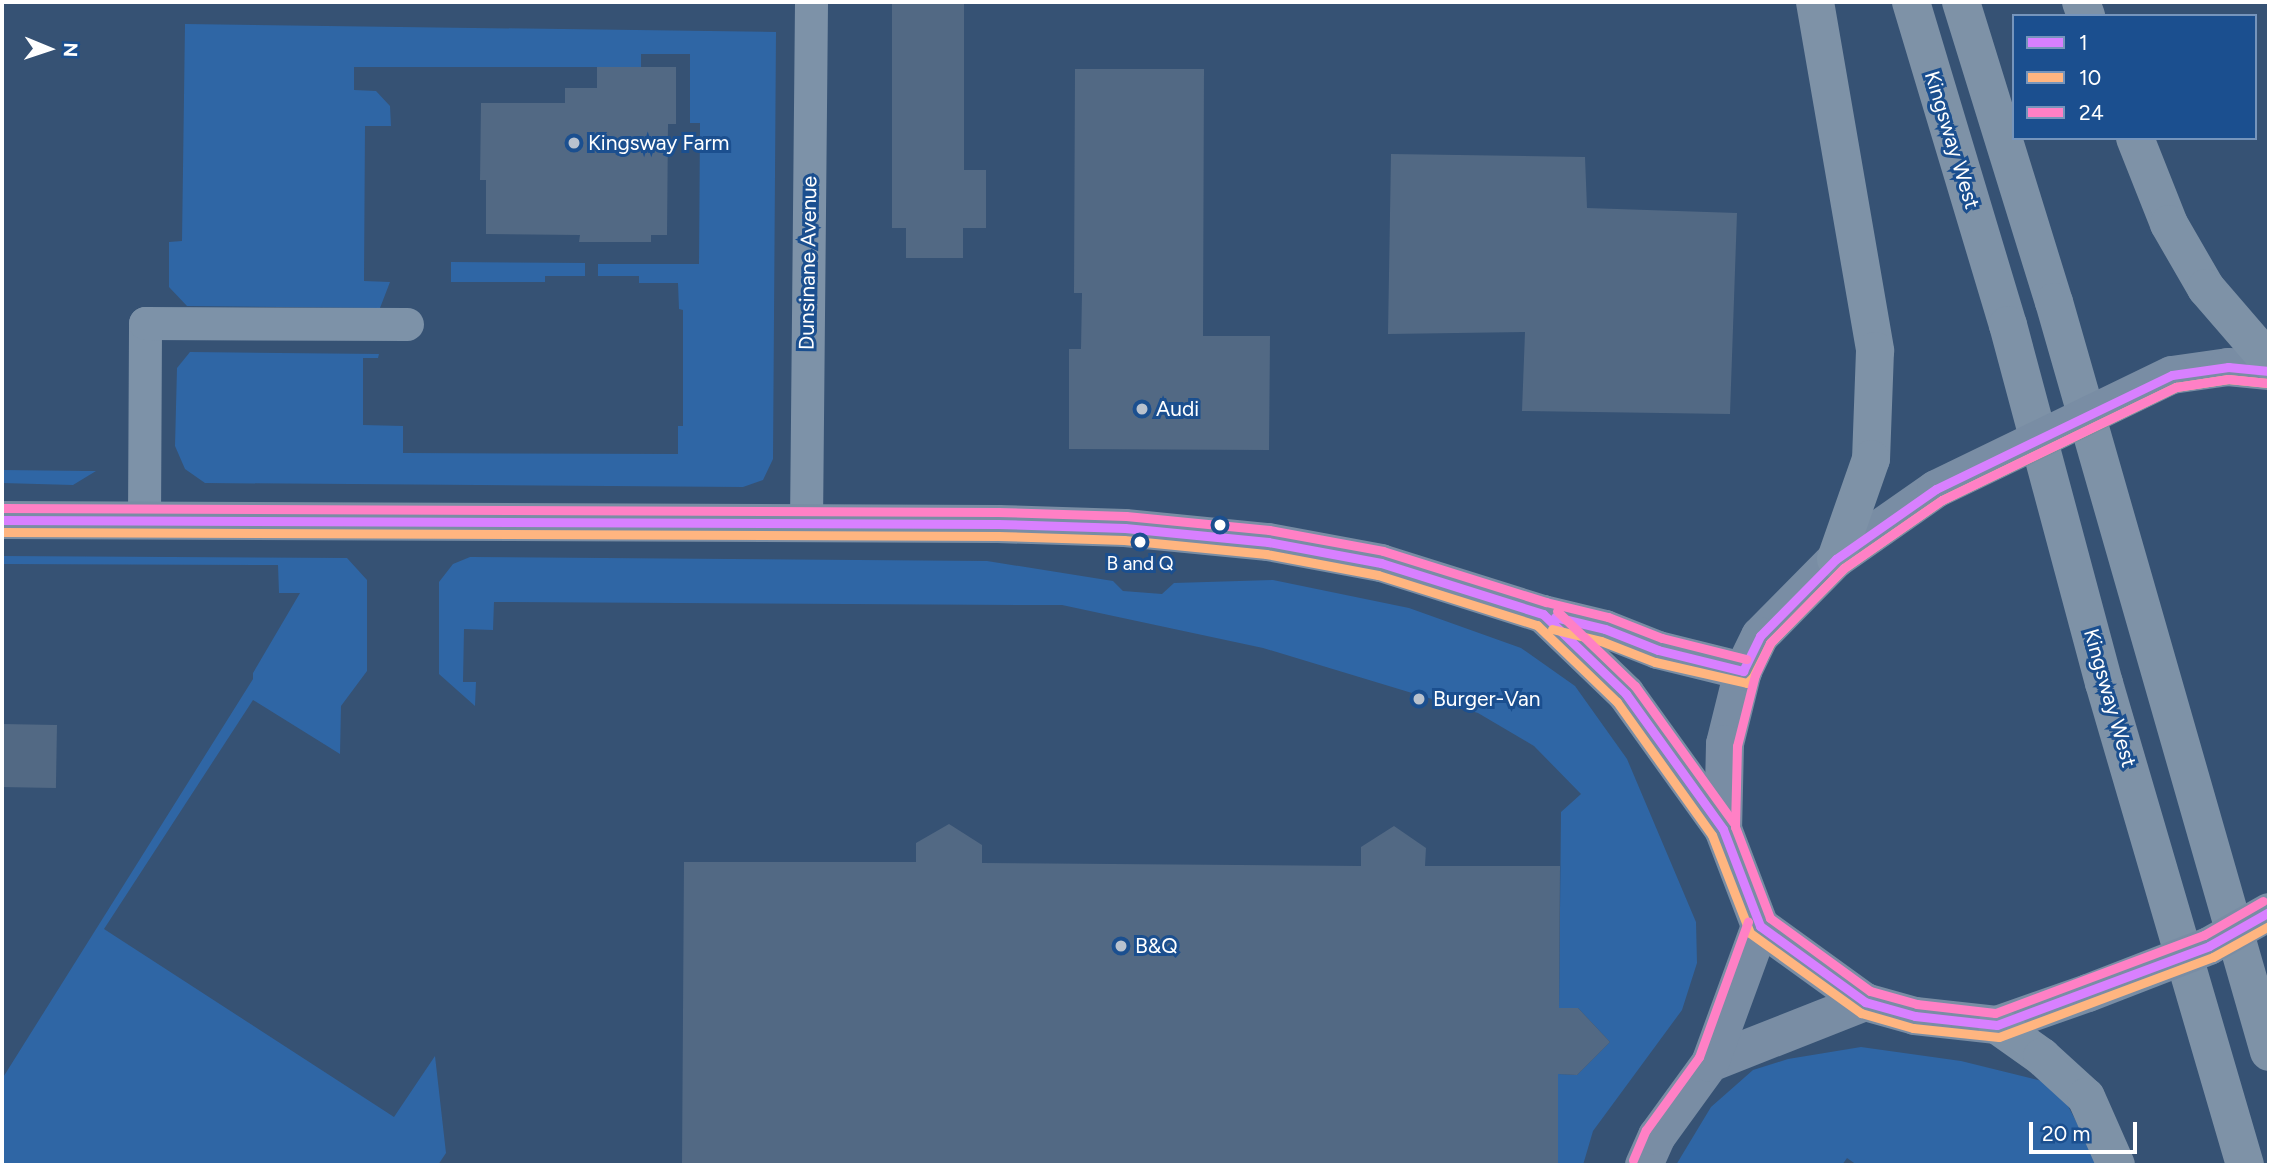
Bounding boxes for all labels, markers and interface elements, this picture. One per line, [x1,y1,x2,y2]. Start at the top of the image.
north arrow [14,14,84,84]
legend [2012,14,2257,140]
text: 1 [2079,30,2088,55]
text: N [59,42,82,57]
text: 10 [2079,65,2101,90]
street label: Kingsway West [1919,68,1985,212]
text: 24 [2079,100,2104,125]
place label: Kingsway Farm [588,130,729,156]
marker: Kingsway Farm [566,135,582,151]
street label: Dunsinane Avenue [794,176,822,350]
place label: Audi [1156,396,1199,422]
marker: Audi [1134,401,1150,417]
unlabelled marker [1213,518,1227,532]
marker: B and Q [1133,535,1147,549]
place label: B and Q [1106,553,1174,575]
street label: Kingsway West [2078,626,2142,770]
place label: Burger-Van [1433,686,1540,712]
marker: Burger-Van [1411,691,1427,707]
place label: B&Q [1135,933,1178,959]
marker: B&Q [1113,938,1129,954]
scale bar [2033,1108,2142,1152]
text: 20 m [2042,1121,2090,1146]

